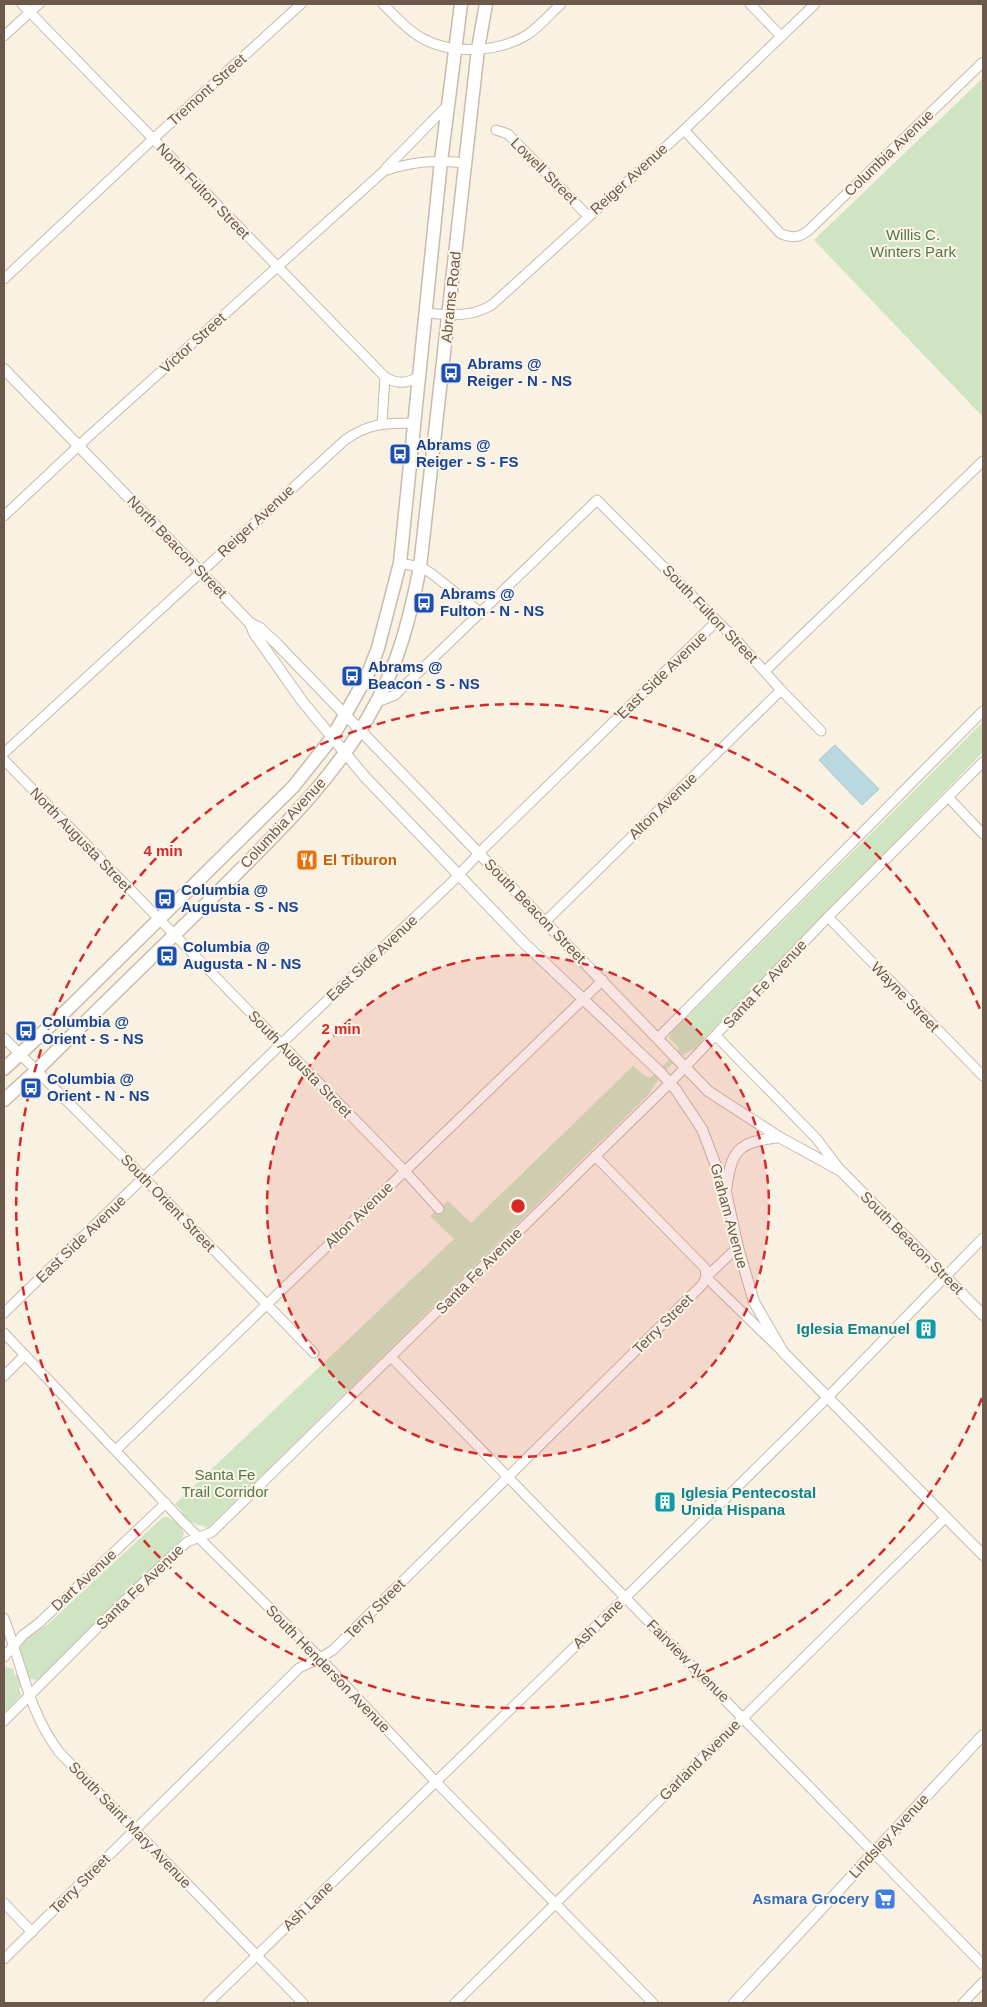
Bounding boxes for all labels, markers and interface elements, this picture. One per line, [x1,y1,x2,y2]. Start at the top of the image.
street label: Tremont Street [164,49,250,129]
street label: Columbia Avenue [841,106,937,200]
street label: Lowell Street [508,134,582,208]
street label: North Fulton Street [153,139,254,243]
street label: Reiger Avenue [587,139,671,218]
park label: Willis C. Winters Park [870,226,956,260]
street label: Abrams Road [437,250,464,343]
street label: Victor Street [156,308,230,376]
place label: Abrams @ Reiger - N - NS [467,355,572,389]
bus stop icon: Abrams @ Reiger - N - NS [439,361,463,385]
place label: Abrams @ Reiger - S - FS [416,436,519,470]
bus stop icon: Abrams @ Reiger - S - FS [388,442,412,466]
street label: Reiger Avenue [214,481,297,560]
street label: North Beacon Street [124,492,231,602]
street label: South Fulton Street [659,561,762,667]
place label: Abrams @ Fulton - N - NS [440,585,544,619]
bus stop icon: Abrams @ Fulton - N - NS [412,591,436,615]
street label: East Side Avenue [613,627,710,722]
place label: Abrams @ Beacon - S - NS [368,658,480,692]
bus stop icon: Abrams @ Beacon - S - NS [340,664,364,688]
street label: Alton Avenue [625,769,700,842]
street label: Columbia Avenue [236,774,329,871]
street label: North Augusta Street [27,784,136,896]
text: 4 min [143,842,183,859]
restaurant icon: El Tiburon [295,848,319,872]
place label: El Tiburon [323,851,397,868]
street label: South Beacon Street [481,855,590,967]
place label: Columbia @ Augusta - S - NS [181,881,299,915]
bus stop icon: Columbia @ Augusta - S - NS [153,887,177,911]
street label: East Side Avenue [323,911,421,1004]
street label: Santa Fe Avenue [719,936,810,1031]
place label: Columbia @ Augusta - N - NS [183,938,301,972]
bus stop icon: Columbia @ Augusta - N - NS [155,944,179,968]
street label: Wayne Street [868,958,943,1036]
street label: South Augusta Street [245,1007,356,1121]
place label: Columbia @ Orient - S - NS [42,1013,144,1047]
bus stop icon: Columbia @ Orient - S - NS [14,1019,38,1043]
text: 2 min [321,1020,361,1037]
place label: Columbia @ Orient - N - NS [47,1070,150,1104]
bus stop icon: Columbia @ Orient - N - NS [19,1076,43,1100]
street label: South Orient Street [118,1151,220,1255]
street label: Graham Avenue [707,1161,752,1270]
street label: Alton Avenue [321,1178,396,1251]
street label: South Beacon Street [857,1188,968,1298]
street label: East Side Avenue [32,1191,129,1286]
centre of rings [509,1197,527,1215]
street label: Santa Fe Avenue [432,1224,525,1317]
street label: Terry Street [629,1290,697,1357]
building icon: Iglesia Emanuel [914,1317,938,1341]
place label: Iglesia Emanuel [797,1320,910,1337]
park label: Santa Fe Trail Corridor [182,1466,268,1500]
place label: Iglesia Pentecostal Unida Hispana [681,1484,816,1518]
building icon: Iglesia Pentecostal Unida Hispana [653,1490,677,1514]
street label: Santa Fe Avenue [92,1541,187,1633]
street label: Dart Avenue [48,1545,120,1614]
street label: Terry Street [341,1575,409,1642]
street label: Ash Lane [569,1596,626,1652]
street label: South Henderson Avenue [263,1601,394,1736]
street label: Fairview Avenue [644,1616,733,1705]
street label: Garland Avenue [656,1716,744,1804]
street label: South Saint Mary Avenue [66,1758,195,1891]
street label: Lindsley Avenue [845,1790,932,1881]
street label: Terry Street [46,1850,114,1917]
street label: Ash Lane [279,1878,336,1934]
supermarket icon: Asmara Grocery [873,1887,897,1911]
place label: Asmara Grocery [752,1890,870,1907]

